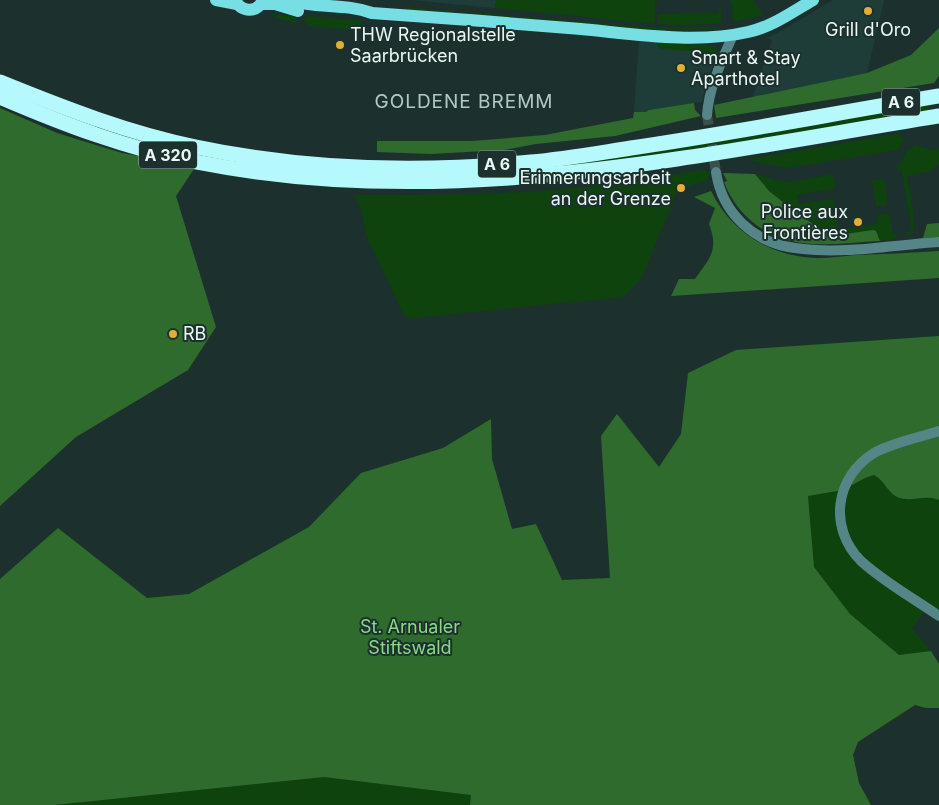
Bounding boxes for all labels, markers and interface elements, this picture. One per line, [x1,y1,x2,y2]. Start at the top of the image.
marker: Grill d'Oro [862,5,874,17]
place label: Grill d'Oro [825,19,911,40]
place label: THW Regionalstelle Saarbrücken [350,24,516,66]
marker: THW Regionalstelle Saarbrücken [334,39,346,51]
place label: Smart & Stay Aparthotel [691,47,801,89]
marker: Smart & Stay Aparthotel [675,62,687,74]
road number: A 6 [882,88,920,115]
district label: GOLDENE BREMM [374,90,554,113]
road number: A 320 [139,142,197,168]
road number: A 6 [478,150,516,178]
place label: Erinnerungsarbeit an der Grenze [519,167,671,209]
marker: Erinnerungsarbeit an der Grenze [675,182,687,194]
place label: Police aux Frontières [761,201,848,243]
marker: Police aux Frontières [852,216,864,228]
place label: RB [183,323,206,344]
marker: RB [167,328,179,340]
park label: St. Arnualer Stiftswald [360,616,460,658]

